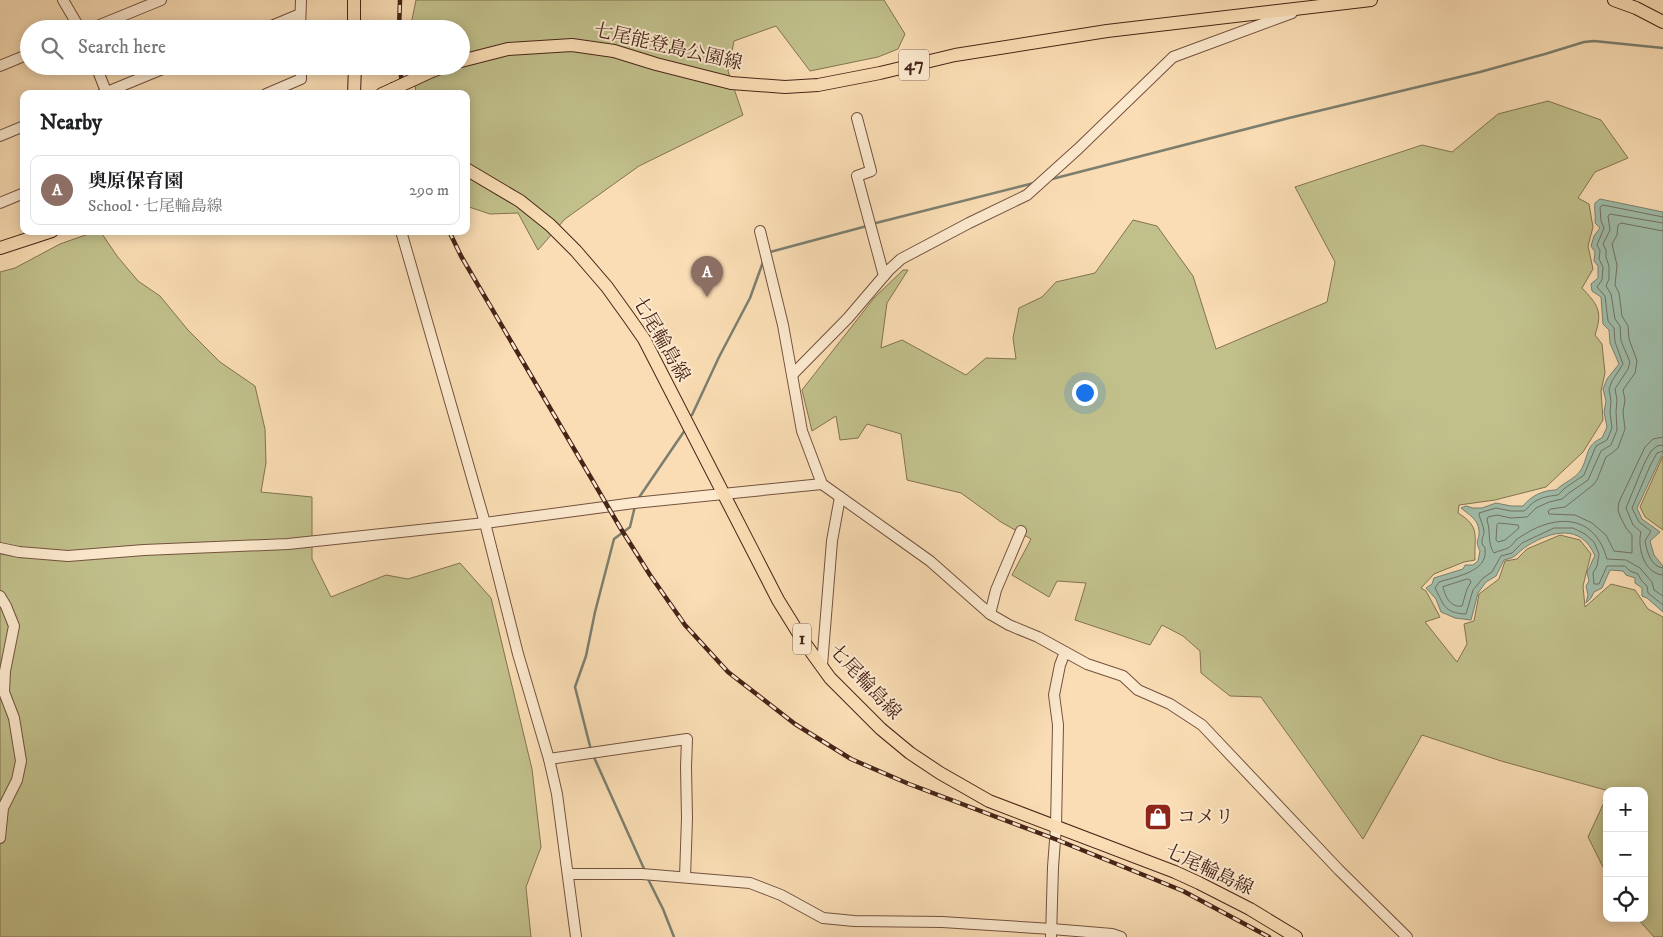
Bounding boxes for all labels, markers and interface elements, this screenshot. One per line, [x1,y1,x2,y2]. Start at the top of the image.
street label: 七尾能登島公園線 [591,19,745,75]
search box [20,20,470,75]
icon: search [38,34,66,62]
text: Search here [78,36,166,59]
road number: 47 [899,50,929,80]
text: Nearby [40,110,102,136]
text: 奥原保育園 [88,170,183,193]
text: A [52,180,62,200]
text: 290 m [409,180,449,200]
text: School · 七尾輪島線 [88,196,223,216]
pin: A [691,256,723,297]
street label: 七尾輪島線 [627,292,695,386]
your location [1072,380,1098,406]
road number: 1 [793,624,811,654]
street label: 七尾輪島線 [824,639,906,725]
map controls [1603,787,1648,922]
button: + [1603,787,1648,832]
shop icon: コメリ [1143,802,1173,832]
place label: コメリ [1177,806,1234,829]
button: − [1603,832,1648,877]
street label: 七尾輪島線 [1161,839,1257,901]
button: locate [1603,877,1648,922]

